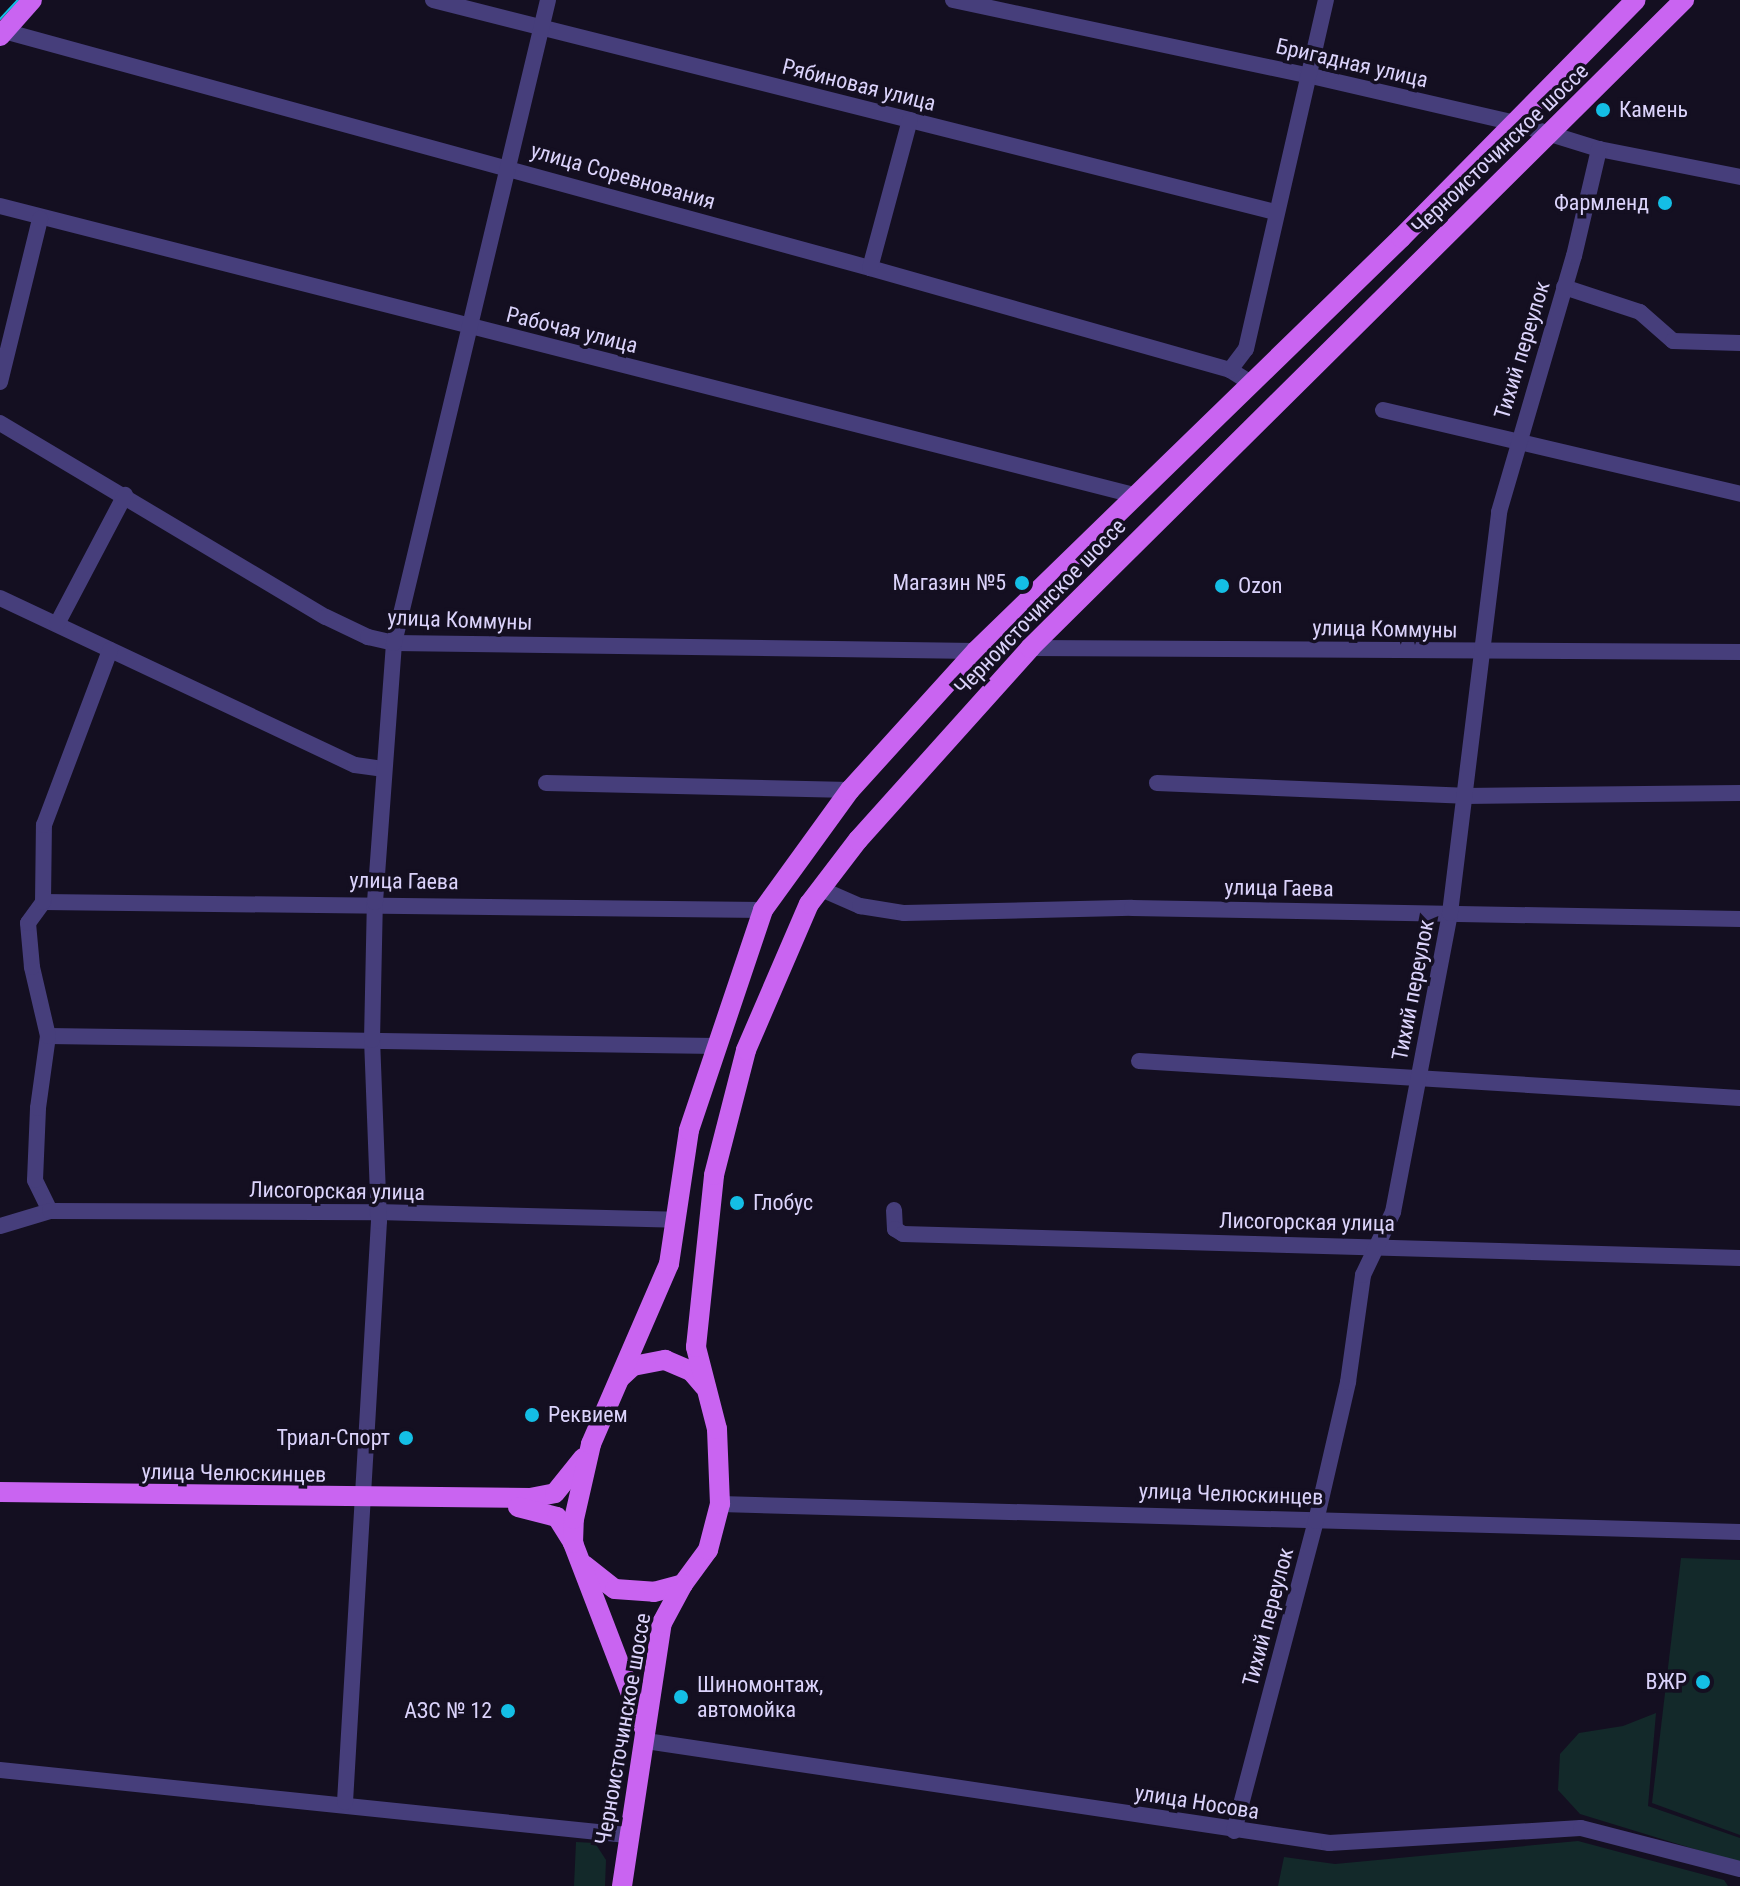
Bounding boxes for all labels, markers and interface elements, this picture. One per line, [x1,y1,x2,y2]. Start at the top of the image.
street label: Бригадная улица [1273,33,1431,93]
street label: Рябиновая улица [780,53,938,117]
street label: Черноисточинское шоссе [1406,58,1594,240]
place label: Камень [1619,97,1688,123]
marker: Камень [1594,101,1612,119]
street label: улица Соревнования [528,137,718,215]
place label: Фармленд [1554,190,1649,216]
marker: Фармленд [1656,194,1674,212]
street label: Тихий переулок [1489,278,1555,422]
street label: Рабочая улица [504,301,640,359]
street label: Черноисточинское шоссе [949,513,1131,701]
place label: Магазин №5 [892,570,1006,596]
place label: Ozon [1238,573,1282,599]
marker: Магазин №5 [1013,574,1031,592]
marker: Ozon [1213,577,1231,595]
street label: улица Коммуны [387,604,533,636]
street label: улица Коммуны [1312,615,1458,643]
street label: улица Гаева [349,867,459,895]
street label: улица Гаева [1224,874,1334,902]
street label: Тихий переулок [1386,917,1440,1063]
street label: Лисогорская улица [249,1176,425,1206]
place label: Глобус [753,1190,813,1216]
marker: Глобус [728,1194,746,1212]
street label: Лисогорская улица [1219,1207,1395,1237]
place label: Реквием [548,1402,628,1428]
marker: Реквием [523,1406,541,1424]
place label: Триал-Спорт [276,1425,390,1451]
marker: Триал-Спорт [397,1429,415,1447]
street label: улица Челюскинцев [141,1458,327,1488]
street label: улица Челюскинцев [1138,1478,1324,1510]
street label: Тихий переулок [1237,1545,1299,1689]
street label: Черноисточинское шоссе [590,1611,656,1847]
place label: ВЖР [1645,1669,1687,1695]
place label: Шиномонтаж, автомойка [697,1671,823,1722]
marker: ВЖР [1694,1673,1712,1691]
marker: Шиномонтаж, автомойка [672,1688,690,1706]
place label: АЗС № 12 [404,1698,492,1724]
marker: АЗС № 12 [499,1702,517,1720]
street label: улица Носова [1133,1779,1261,1825]

